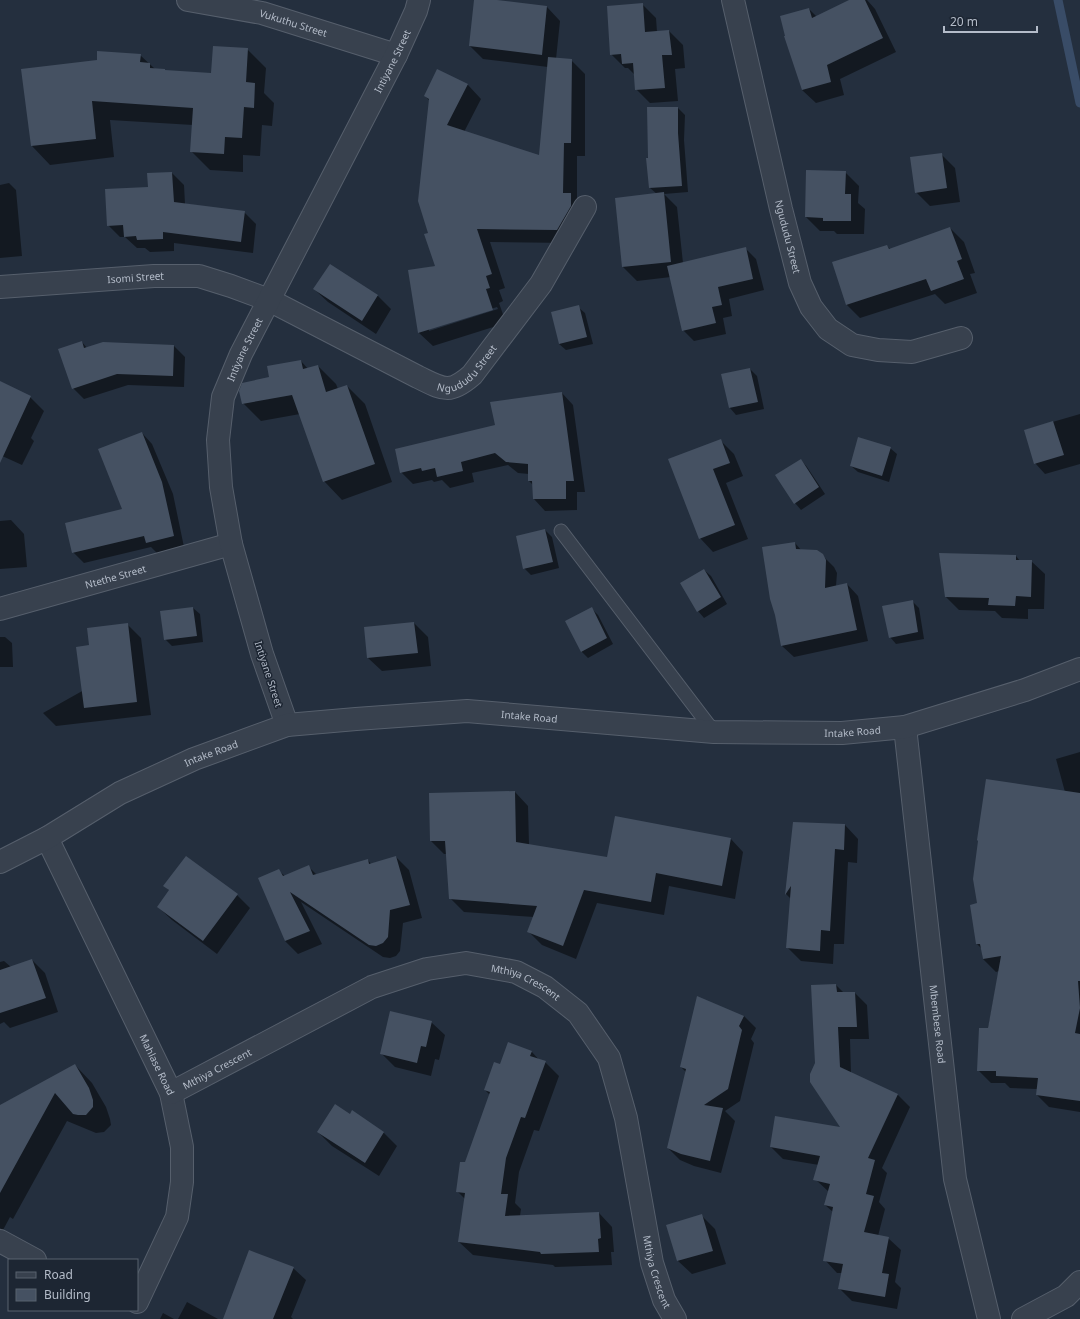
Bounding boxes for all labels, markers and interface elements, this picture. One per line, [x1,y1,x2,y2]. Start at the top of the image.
street label: Vukuthu Street [258,6,329,40]
scale bar [944,8,1037,34]
text: 20 m [950,13,978,30]
street label: Intiyane Street [371,27,414,95]
street label: Ngududu Street [772,199,804,275]
street label: Isomi Street [107,269,164,286]
street label: Intiyane Street [223,315,266,383]
street label: Ngududu Street [435,341,500,395]
street label: Ntethe Street [83,561,148,592]
street label: Intiyane Street [252,639,286,709]
street label: Intake Road [500,707,558,726]
street label: Intake Road [824,722,881,740]
street label: Intake Road [182,737,240,770]
street label: Mthiya Crescent [490,961,564,1004]
street label: Mbembese Road [927,984,949,1064]
street label: Mahlase Road [136,1032,178,1097]
street label: Mthiya Crescent [180,1045,254,1093]
street label: Mthiya Crescent [640,1234,675,1311]
legend [8,1259,138,1311]
text: Road [44,1266,73,1283]
text: Building [44,1286,91,1303]

